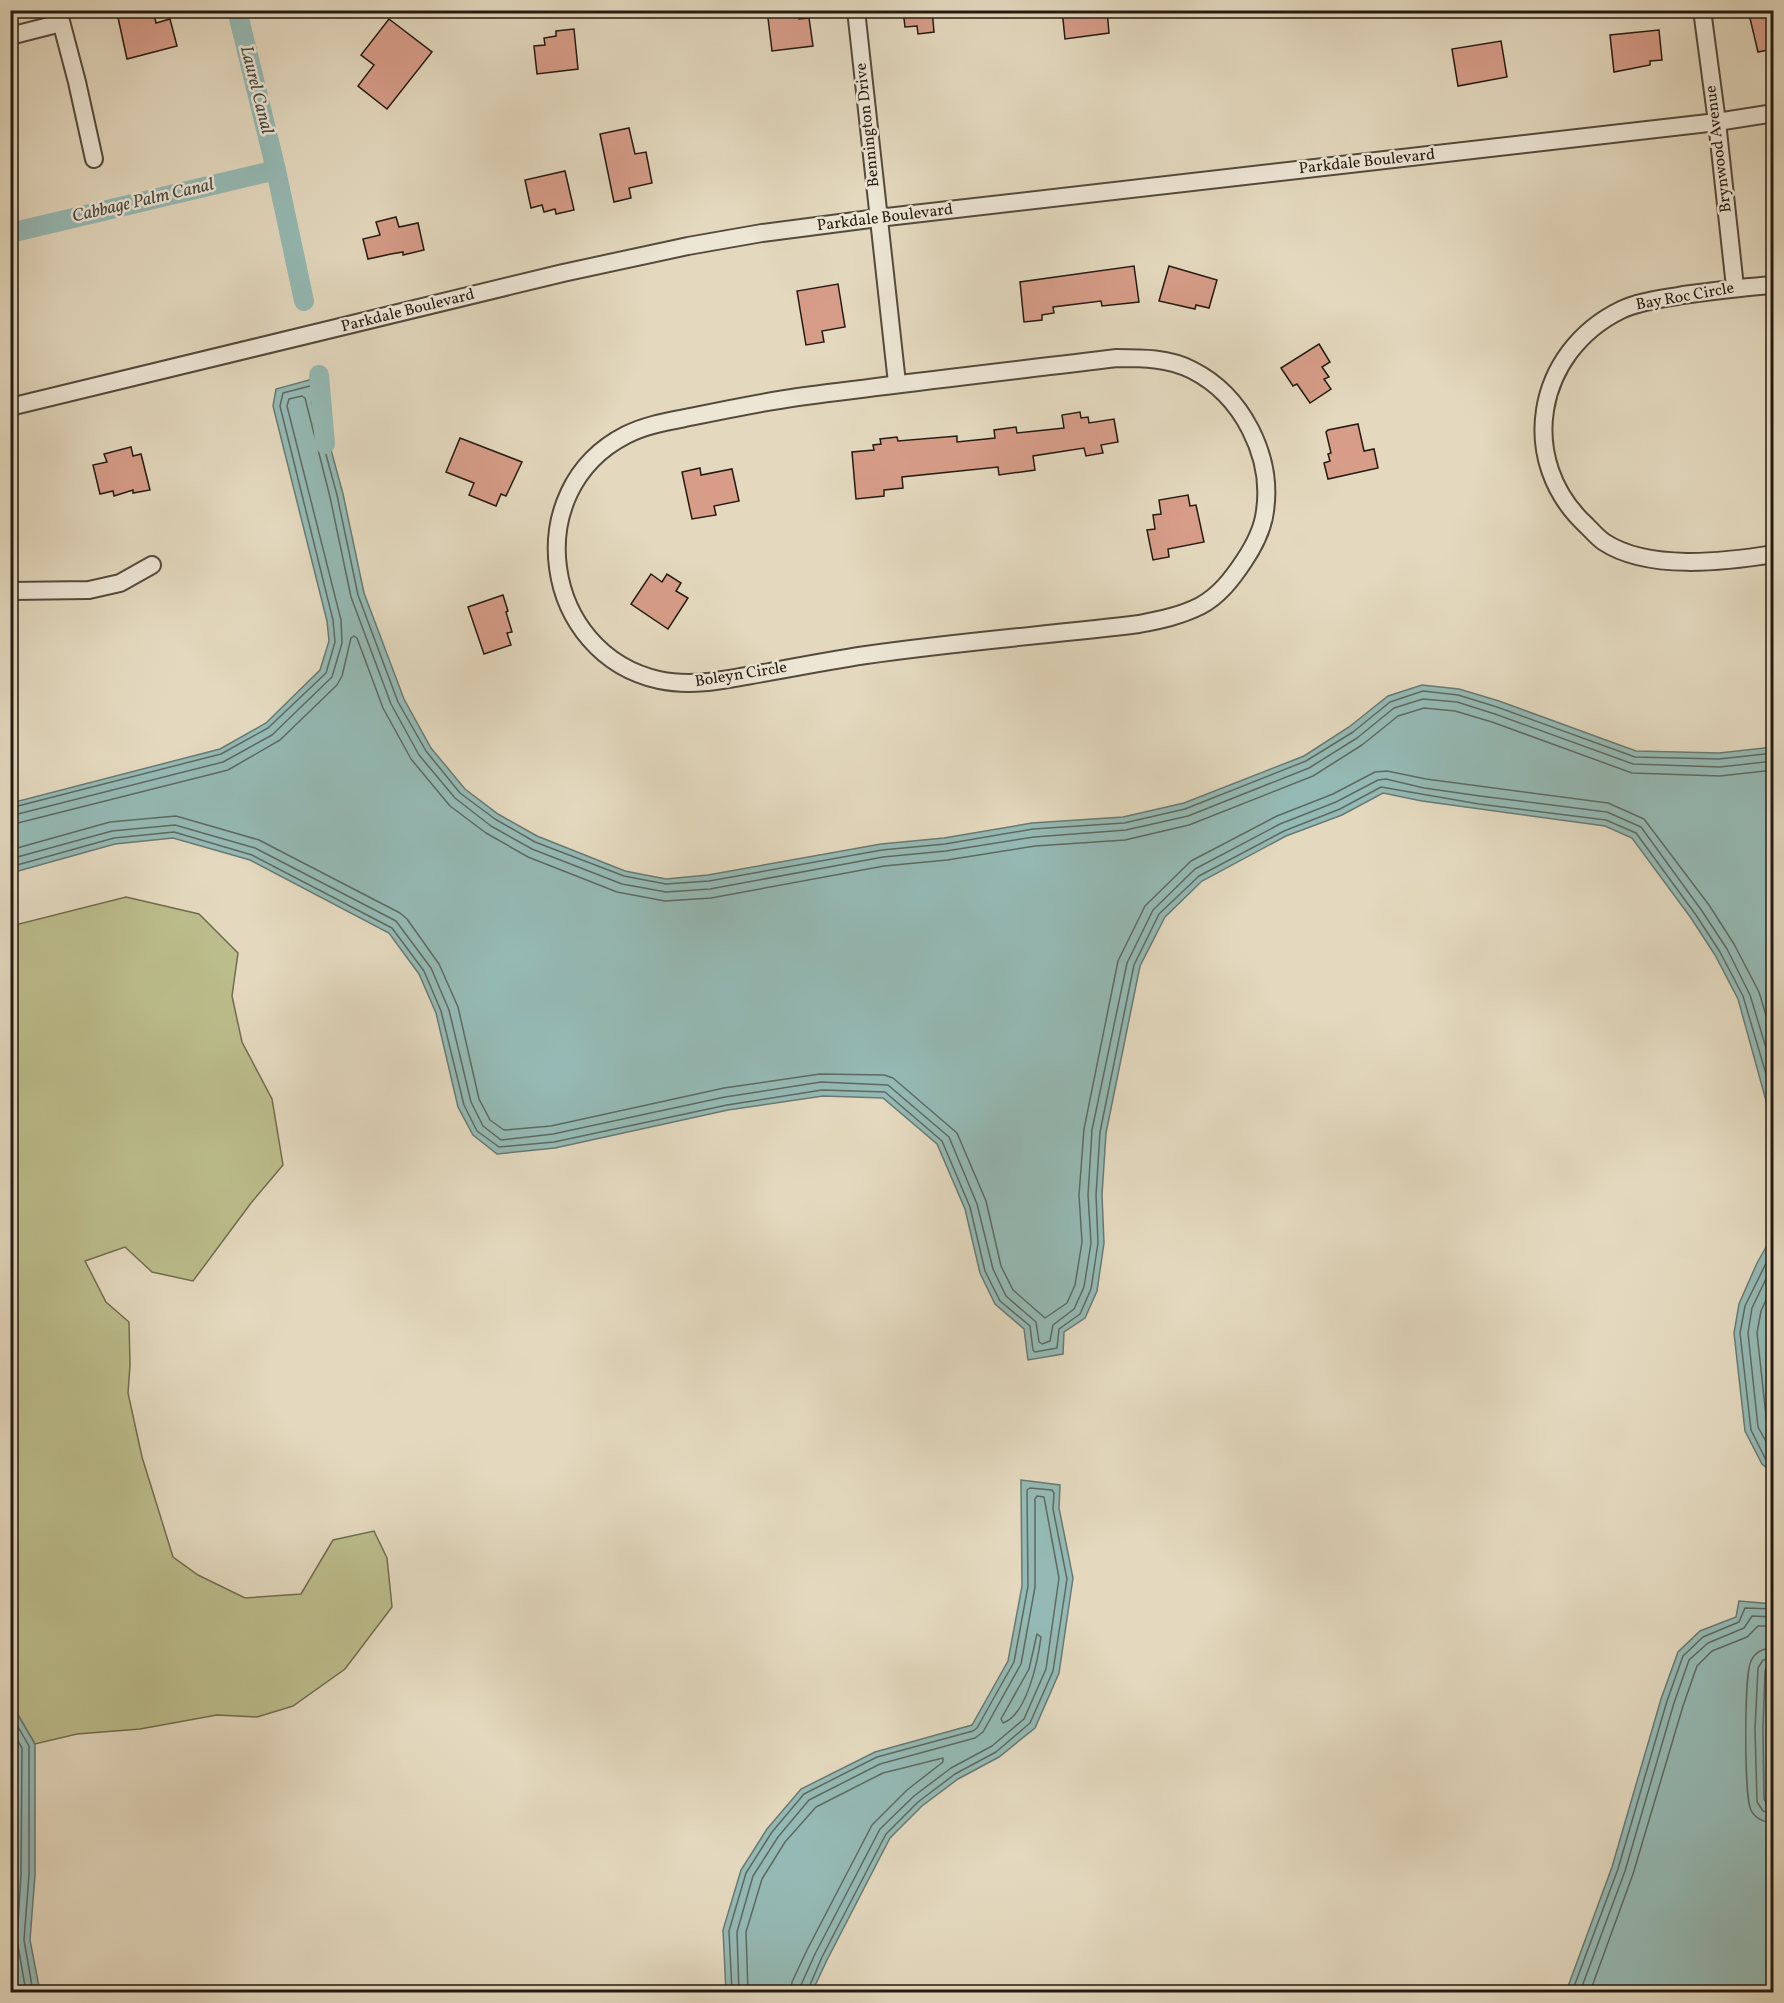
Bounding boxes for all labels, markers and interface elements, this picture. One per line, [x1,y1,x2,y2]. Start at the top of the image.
water label: Laurel Canal [233,43,279,137]
street label: Bennington Drive [851,62,885,188]
street label: Brynwood Avenue [1700,84,1738,214]
street label: Parkdale Boulevard [1298,144,1436,180]
water label: Cabbage Palm Canal [70,172,217,229]
street label: Parkdale Boulevard [816,199,954,237]
street label: Bay Roc Circle [1634,278,1736,316]
street label: Parkdale Boulevard [339,284,477,338]
street label: Boleyn Circle [693,657,789,693]

